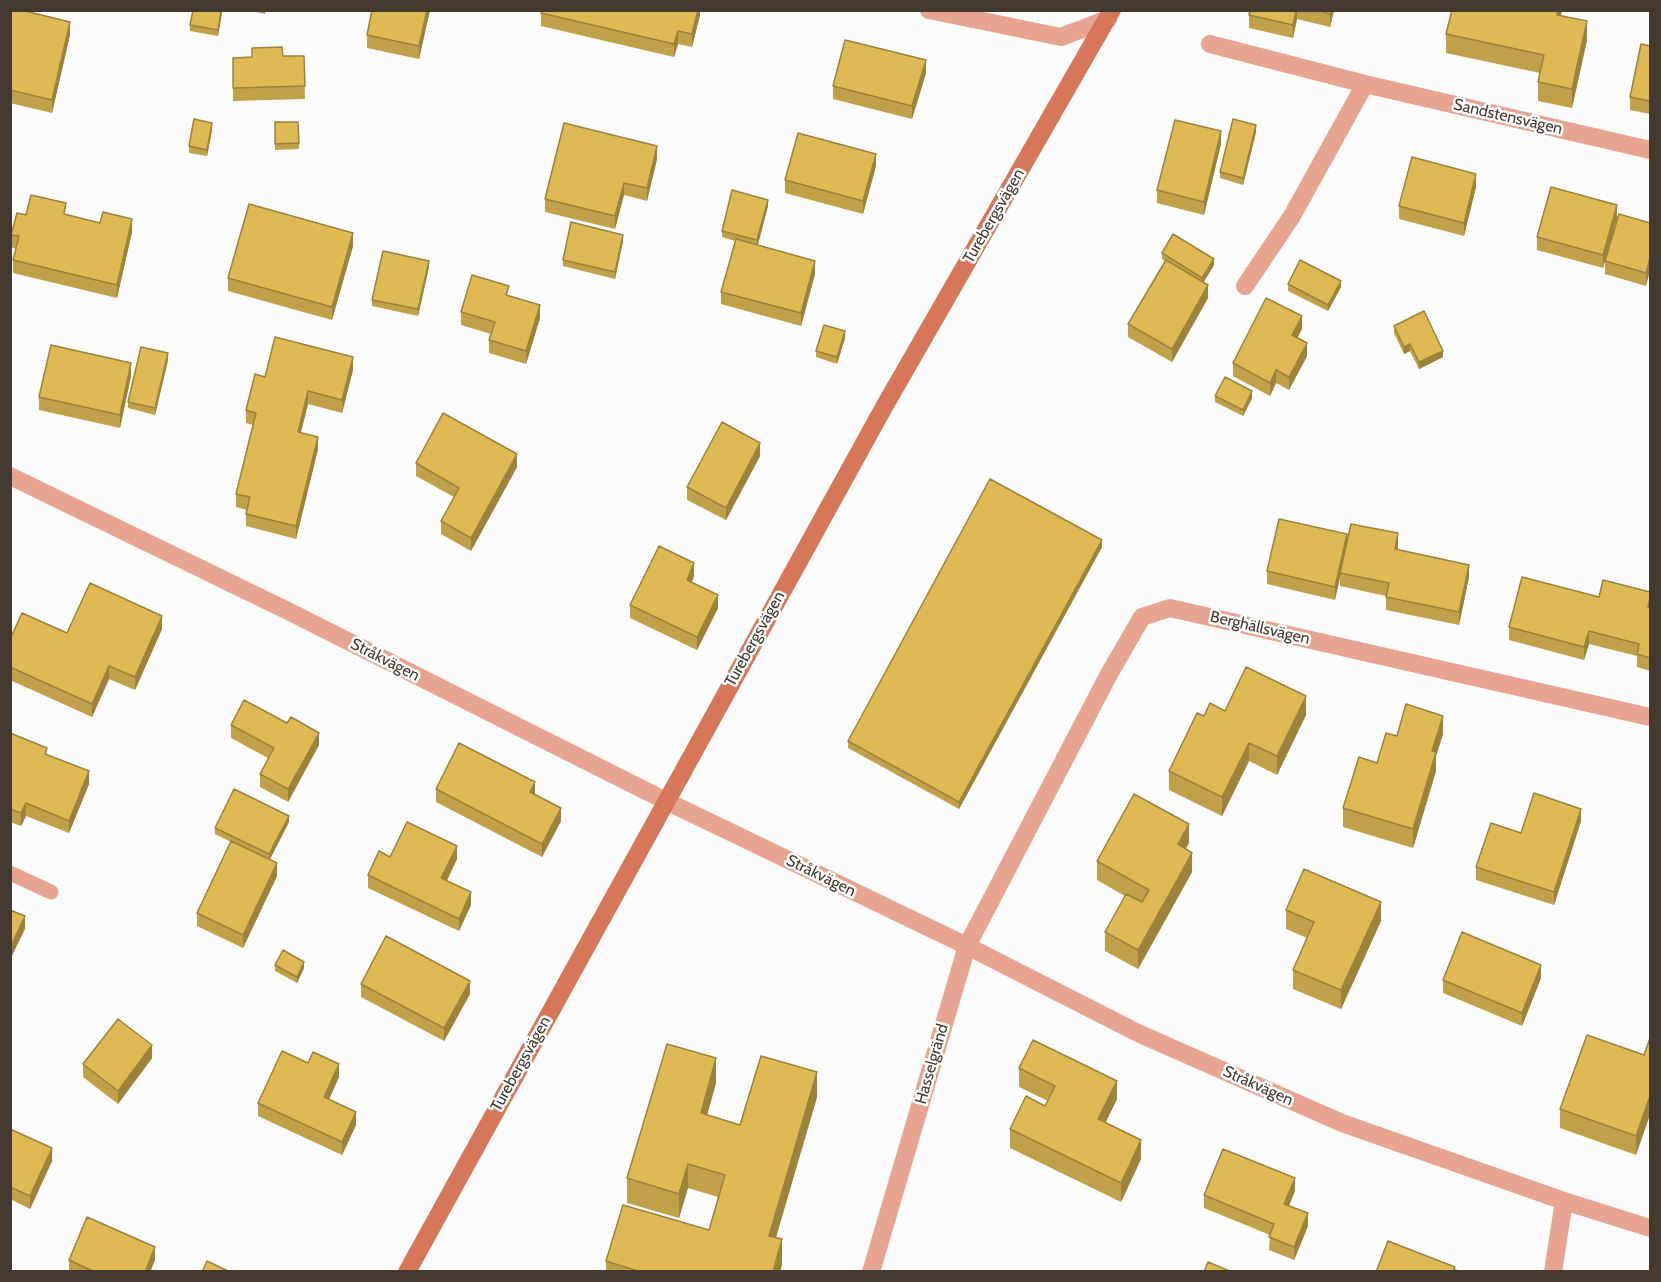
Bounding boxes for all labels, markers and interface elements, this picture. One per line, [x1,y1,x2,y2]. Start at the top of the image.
street label: Sandstensvägen [1452,95,1564,139]
street label: Turebergsvägen [959,165,1029,267]
street label: Turebergsvägen [721,588,789,690]
street label: Berghällsvägen [1208,607,1312,649]
street label: Stråkvägen [347,634,423,686]
street label: Stråkvägen [783,851,859,901]
street label: Turebergsvägen [487,1013,555,1115]
street label: Hasselgränd [911,1022,953,1106]
street label: Stråkvägen [1220,1062,1296,1110]

